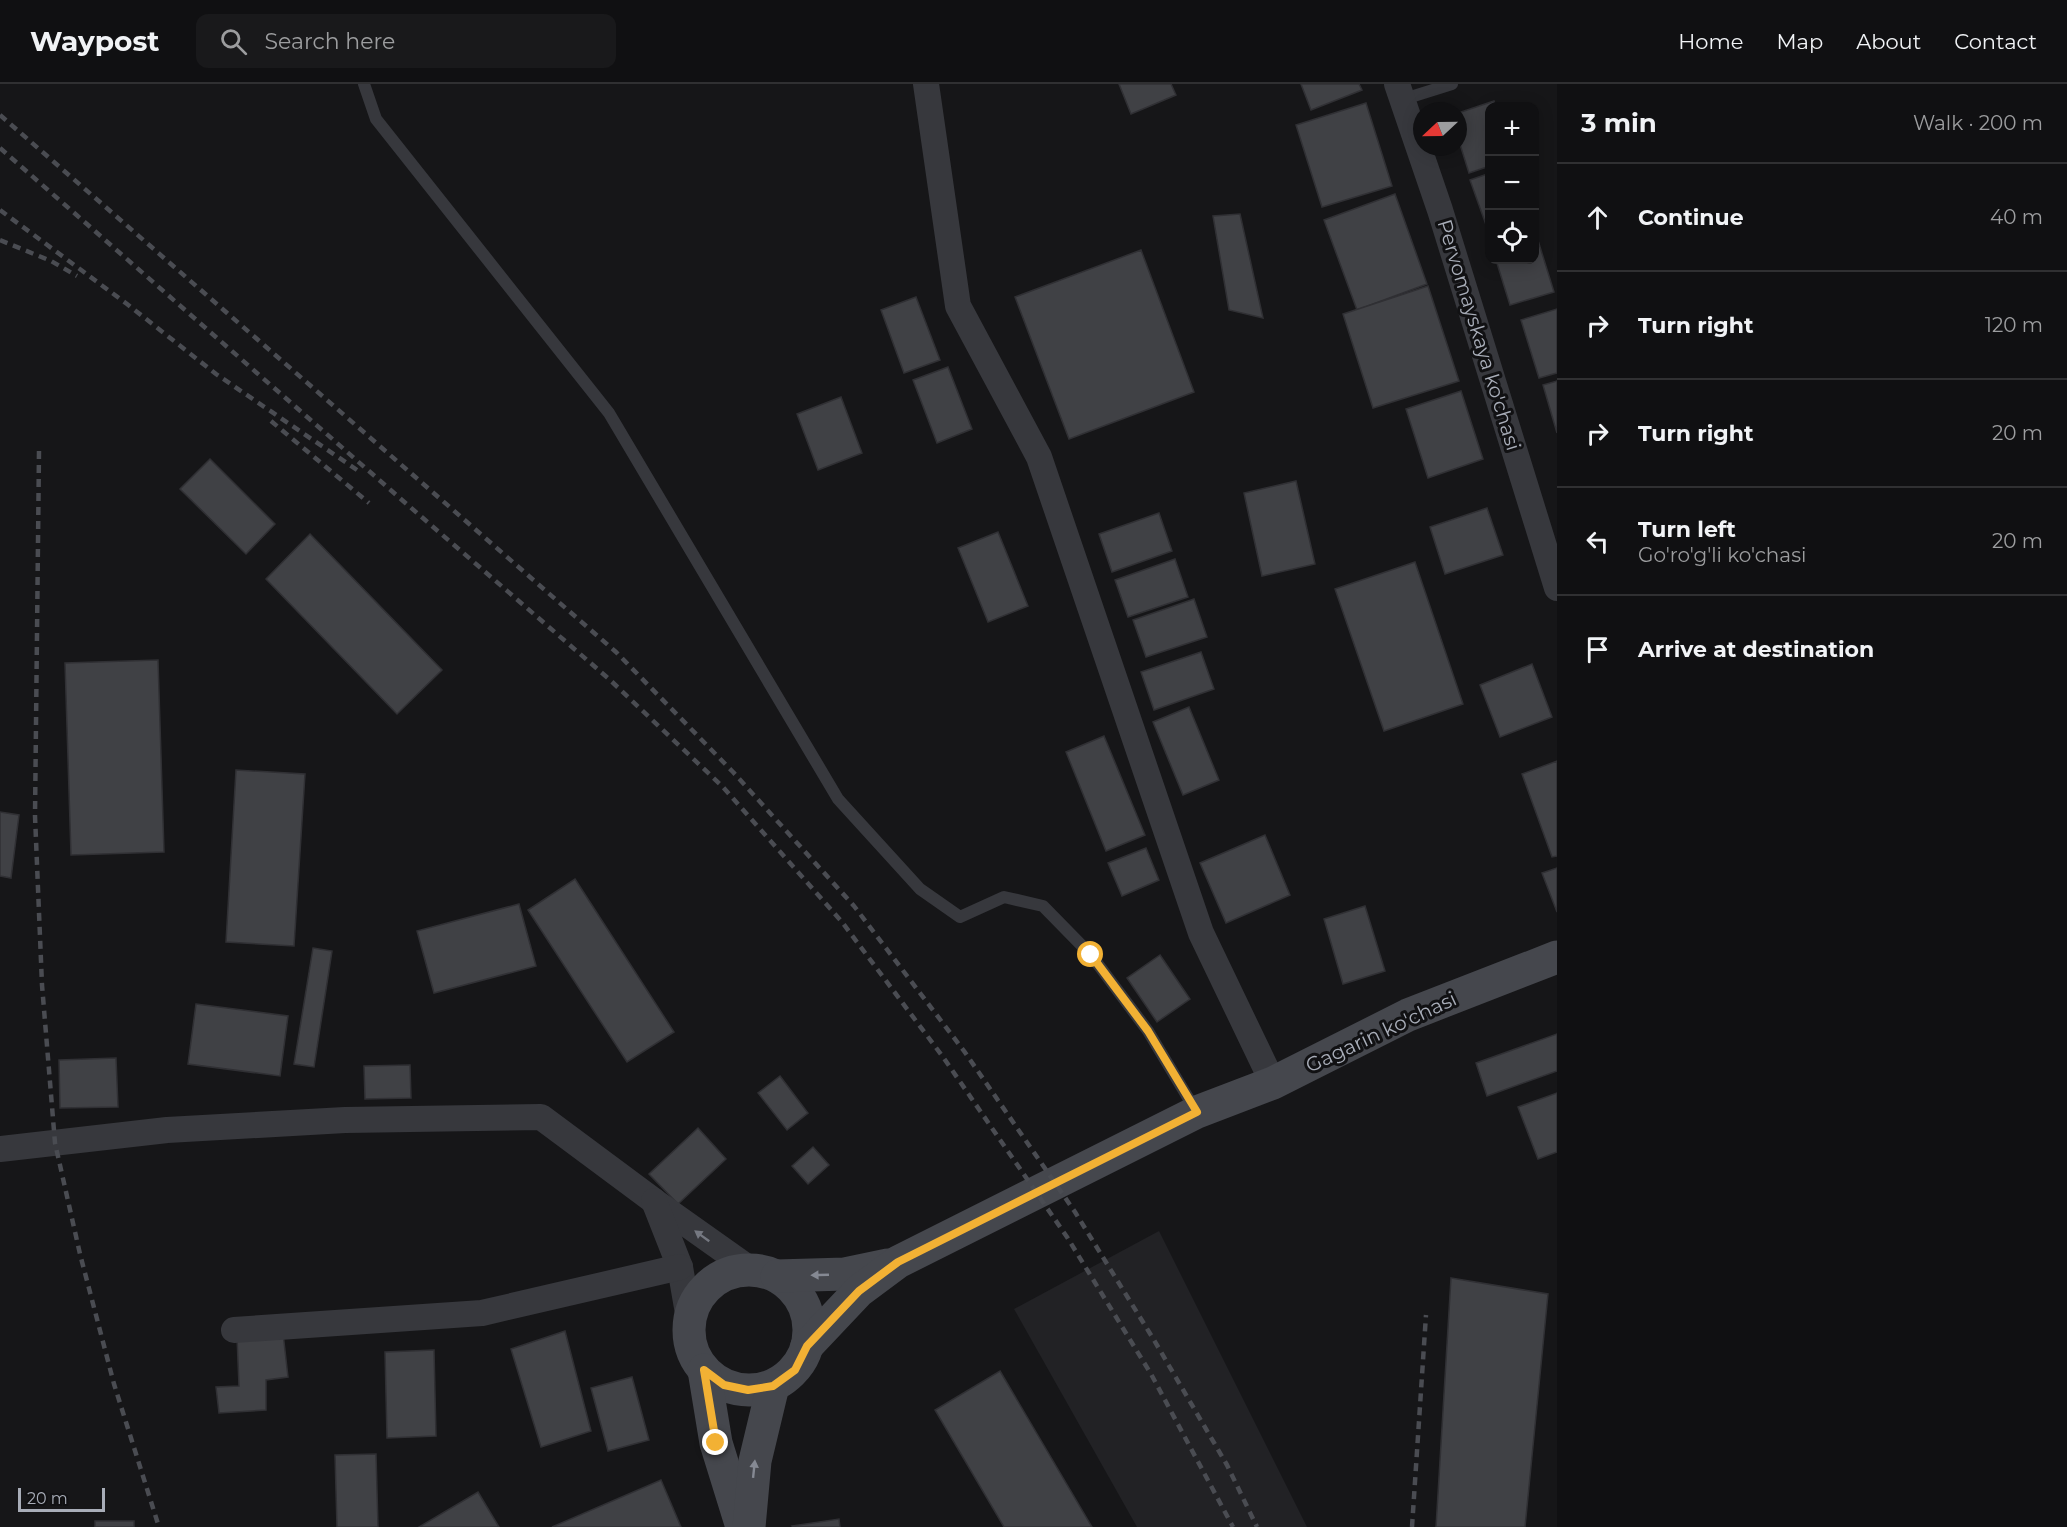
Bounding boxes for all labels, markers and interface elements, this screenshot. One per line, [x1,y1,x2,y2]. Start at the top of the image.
search box [196,14,616,68]
text: Waypost [30,24,160,58]
icon: search [217,25,250,58]
text: Search here [265,28,395,55]
text: Home [1678,29,1743,54]
text: Map [1776,29,1823,54]
text: About [1856,29,1921,54]
text: Contact [1954,29,2037,54]
north arrow [1413,102,1467,156]
map controls [1485,102,1539,264]
button: + [1485,102,1539,156]
text: 3 min [1581,107,1657,139]
text: Walk · 200 m [1913,111,2043,135]
button: − [1485,156,1539,210]
icon: ahead [1581,201,1614,234]
text: Continue [1638,204,1744,231]
text: 40 m [1990,205,2043,229]
button: locate [1485,210,1539,264]
street label: Pervomayskaya ko'chasi [1432,217,1526,453]
icon: right [1581,309,1614,342]
text: Turn right [1638,312,1753,339]
text: 120 m [1985,313,2043,337]
icon: right [1581,417,1614,450]
text: Turn right [1638,420,1753,447]
text: 20 m [1992,421,2043,445]
text: Turn left [1638,516,1736,543]
icon: left [1581,525,1614,558]
text: 20 m [1992,529,2043,553]
text: Go'ro'g'li ko'chasi [1638,543,1806,567]
icon: arrive [1581,633,1614,666]
text: Arrive at destination [1638,636,1874,663]
route start [1077,941,1103,967]
street label: Gagarin ko'chasi [1302,986,1460,1078]
one-way arrow [694,1230,710,1242]
one-way arrow [810,1270,829,1279]
route end [702,1429,728,1455]
one-way arrow [749,1459,759,1478]
scale bar [18,1485,105,1512]
text: 20 m [27,1489,68,1508]

